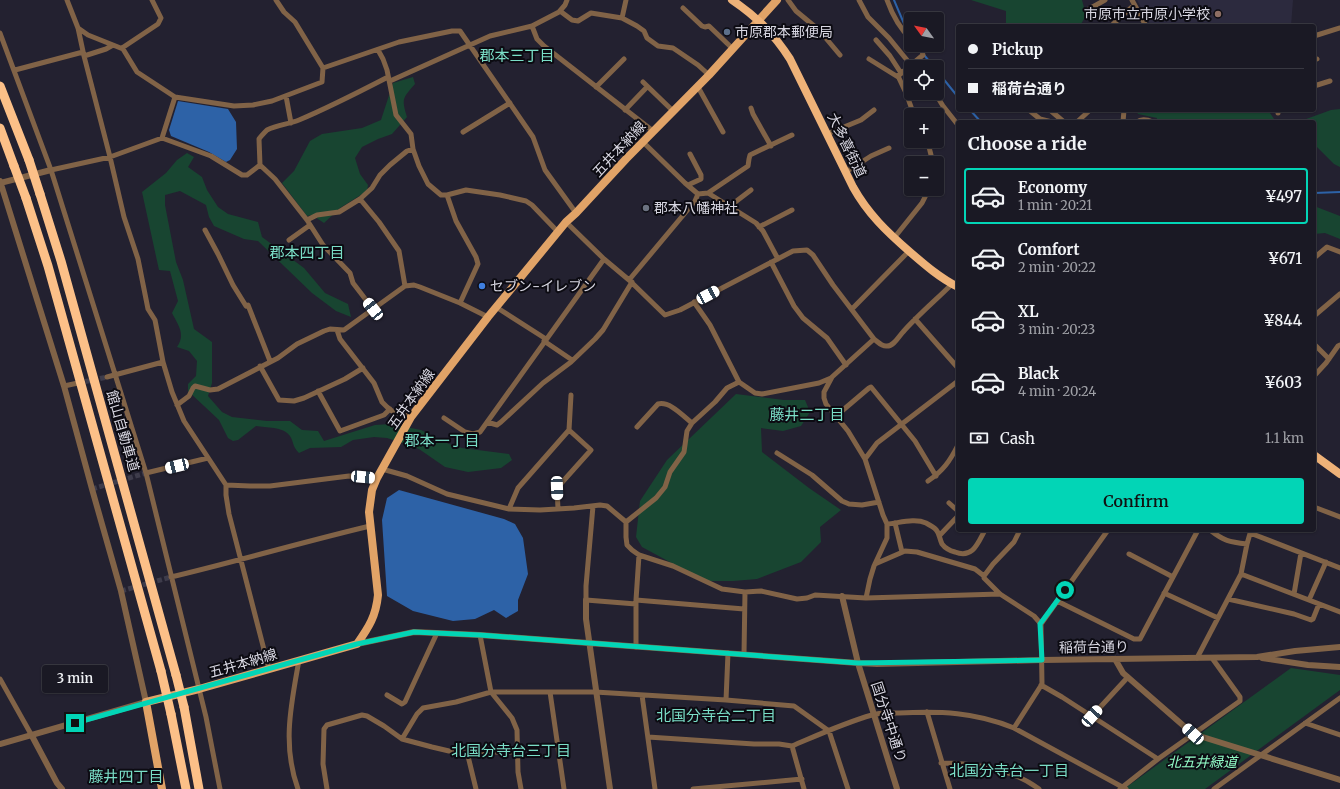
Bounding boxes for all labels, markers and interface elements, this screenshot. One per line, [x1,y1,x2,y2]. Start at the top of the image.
place label: 市原市立市原小学校 [1084,5,1210,23]
marker: 市原市立市原小学校 [1213,9,1223,19]
north arrow [904,12,944,52]
map controls [904,12,944,196]
place label: 市原郡本郵便局 [735,23,833,41]
marker: 市原郡本郵便局 [722,27,732,37]
text: Pickup [992,40,1043,59]
district label: 郡本三丁目 [479,46,555,65]
button: locate [904,60,944,100]
text: 稲荷台通り [992,79,1067,98]
button: + [904,108,944,148]
street label: 大多喜街道 [824,110,870,180]
street label: 五井本納線 [589,117,649,181]
text: Choose a ride [968,132,1087,155]
button: − [904,156,944,196]
icon: car [970,178,1006,214]
text: Economy [1018,178,1087,197]
text: ¥497 [1265,187,1302,206]
text: 1 min · 20:21 [1018,197,1092,214]
place label: 郡本八幡神社 [654,199,738,217]
marker: 郡本八幡神社 [641,203,651,213]
icon: car [970,240,1006,276]
text: Comfort [1018,240,1079,259]
district label: 郡本四丁目 [269,243,345,262]
text: ¥671 [1268,249,1302,268]
text: 2 min · 20:22 [1018,259,1096,276]
place label: セブン-イレブン [490,277,596,295]
marker: セブン-イレブン [477,281,487,291]
car [695,284,721,306]
car [361,296,385,322]
icon: car [970,302,1006,338]
text: XL [1018,302,1039,321]
text: ¥844 [1263,311,1302,330]
text: 3 min · 20:23 [1018,321,1095,338]
icon: car [970,364,1006,400]
text: Black [1018,364,1059,383]
street label: 五井本納線 [384,365,438,433]
text: ¥603 [1264,373,1302,392]
text: 4 min · 20:24 [1018,383,1096,400]
street label: 館山自動車道 [103,388,143,474]
district label: 藤井二丁目 [769,405,845,424]
icon: cash [968,427,990,449]
text: Cash [1000,429,1035,448]
text: 1.1 km [1265,430,1304,447]
district label: 郡本一丁目 [404,431,480,450]
car [164,457,190,475]
car [351,470,375,484]
car [551,476,563,500]
button: Confirm [968,478,1304,524]
route start [1056,581,1074,599]
street label: 稲荷台通り [1059,637,1129,657]
street label: 五井本納線 [207,645,279,681]
callout: 3 min [42,665,108,693]
text: 3 min [57,670,93,687]
street label: 国分寺中通り [867,679,911,765]
car [1080,703,1104,729]
district label: 北国分寺台二丁目 [656,706,776,725]
route end [66,714,84,732]
car [1180,722,1206,746]
district label: 北国分寺台三丁目 [451,741,571,760]
park label: 北五井緑道 [1167,753,1239,771]
district label: 北国分寺台一丁目 [949,761,1069,780]
district label: 藤井四丁目 [88,767,164,786]

